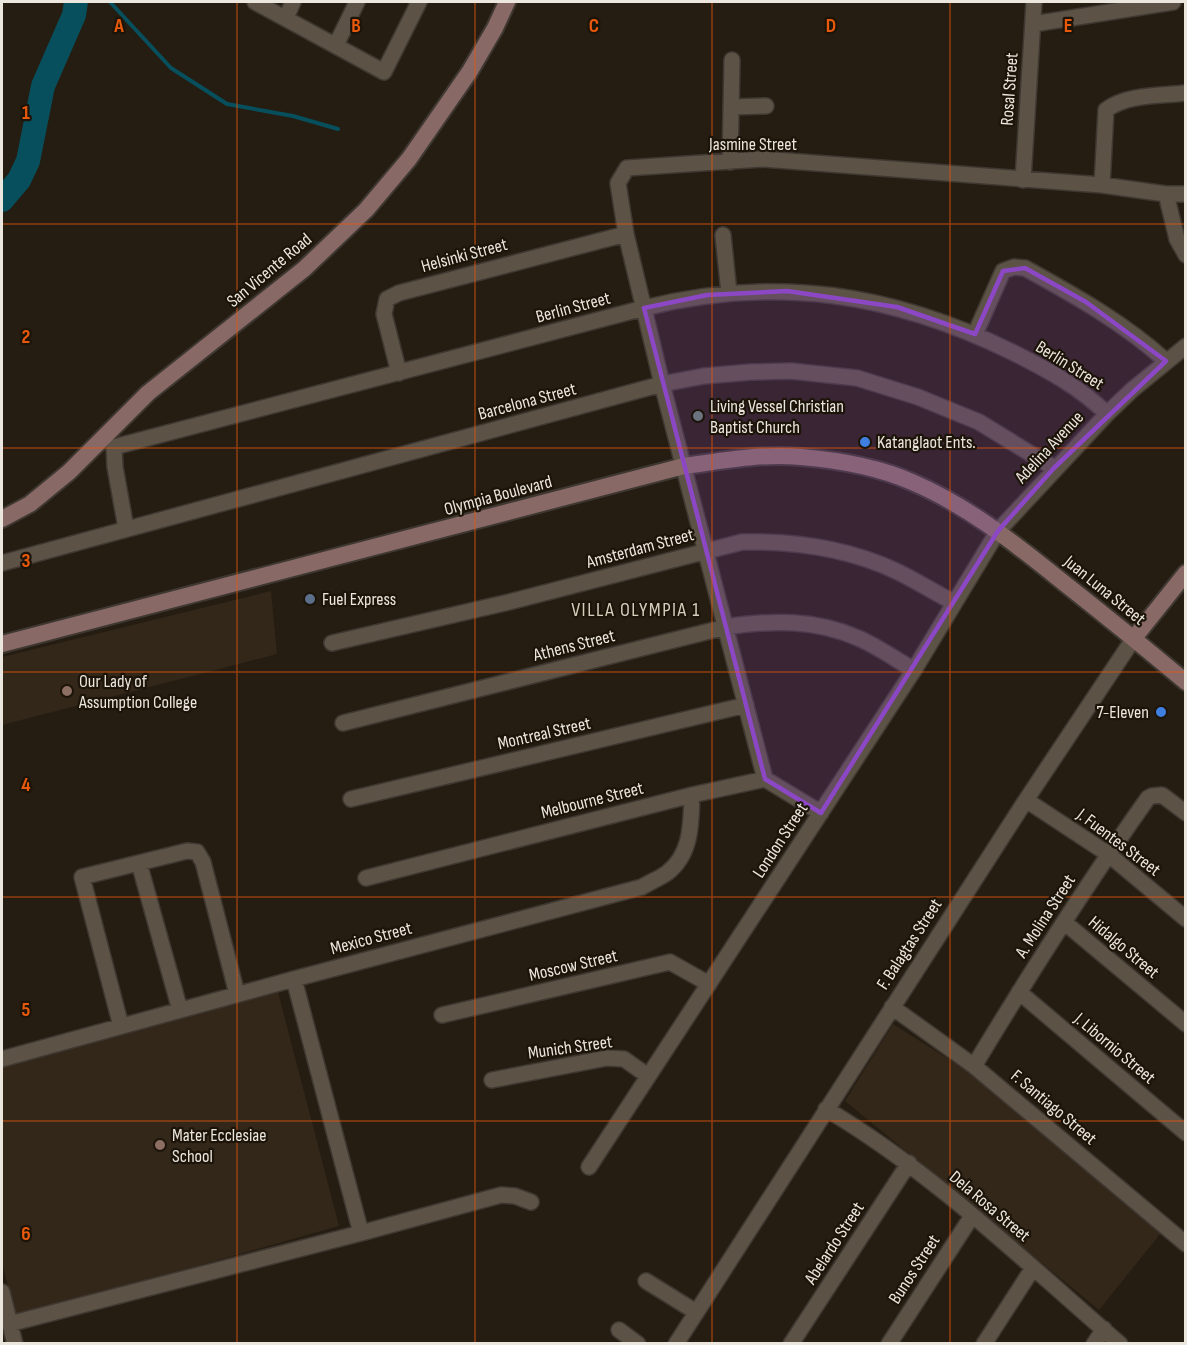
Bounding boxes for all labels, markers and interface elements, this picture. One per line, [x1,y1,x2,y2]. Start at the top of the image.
text: A [113,14,124,38]
text: B [351,14,361,38]
text: C [589,14,599,38]
text: D [826,14,836,38]
text: E [1064,14,1072,38]
street label: Rosal Street [996,51,1023,126]
text: 1 [22,101,30,125]
street label: Jasmine Street [708,134,797,155]
street label: San Vicente Road [223,229,316,312]
street label: Helsinki Street [419,234,510,277]
street label: Berlin Street [534,287,613,327]
text: 2 [22,325,30,349]
street label: Berlin Street [1032,336,1108,395]
street label: Barcelona Street [476,378,579,425]
place label: Living Vessel Christian Baptist Church [710,396,844,438]
street label: Adelina Avenue [1010,407,1088,488]
marker: Living Vessel Christian Baptist Church [691,409,705,423]
place label: Katanglaot Ents. [877,432,976,453]
marker: Katanglaot Ents. [858,435,872,449]
street label: Olympia Boulevard [442,471,554,520]
street label: Amsterdam Street [583,524,697,573]
text: 3 [22,549,31,573]
street label: Juan Luna Street [1059,551,1150,630]
place label: Fuel Express [322,589,396,610]
marker: Fuel Express [303,592,317,606]
district label: VILLA OLYMPIA 1 [571,598,701,622]
street label: Athens Street [530,625,618,666]
place label: Our Lady of Assumption College [78,671,197,713]
marker: Our Lady of Assumption College [60,684,74,698]
place label: 7-Eleven [1096,702,1149,723]
marker: 7-Eleven [1154,705,1168,719]
street label: Montreal Street [496,712,593,754]
text: 4 [21,773,31,797]
street label: Melbourne Street [539,778,646,823]
street label: London Street [748,798,813,882]
street label: J. Fuentes Street [1072,804,1165,881]
street label: A. Molina Street [1010,870,1080,963]
street label: F. Balagtas Street [872,895,947,994]
street label: Hidalgo Street [1084,912,1164,983]
street label: Mexico Street [328,917,415,959]
street label: Moscow Street [527,945,620,986]
text: 5 [22,998,31,1022]
street label: J. Libornio Street [1069,1008,1160,1089]
street label: Munich Street [527,1031,614,1064]
street label: F. Santiago Street [1007,1065,1101,1150]
place label: Mater Ecclesiae School [172,1125,266,1167]
marker: Mater Ecclesiae School [153,1138,167,1152]
street label: Dela Rosa Street [945,1167,1035,1247]
street label: Abelardo Street [800,1198,869,1289]
text: 6 [21,1222,31,1246]
street label: Bunos Street [884,1230,945,1308]

